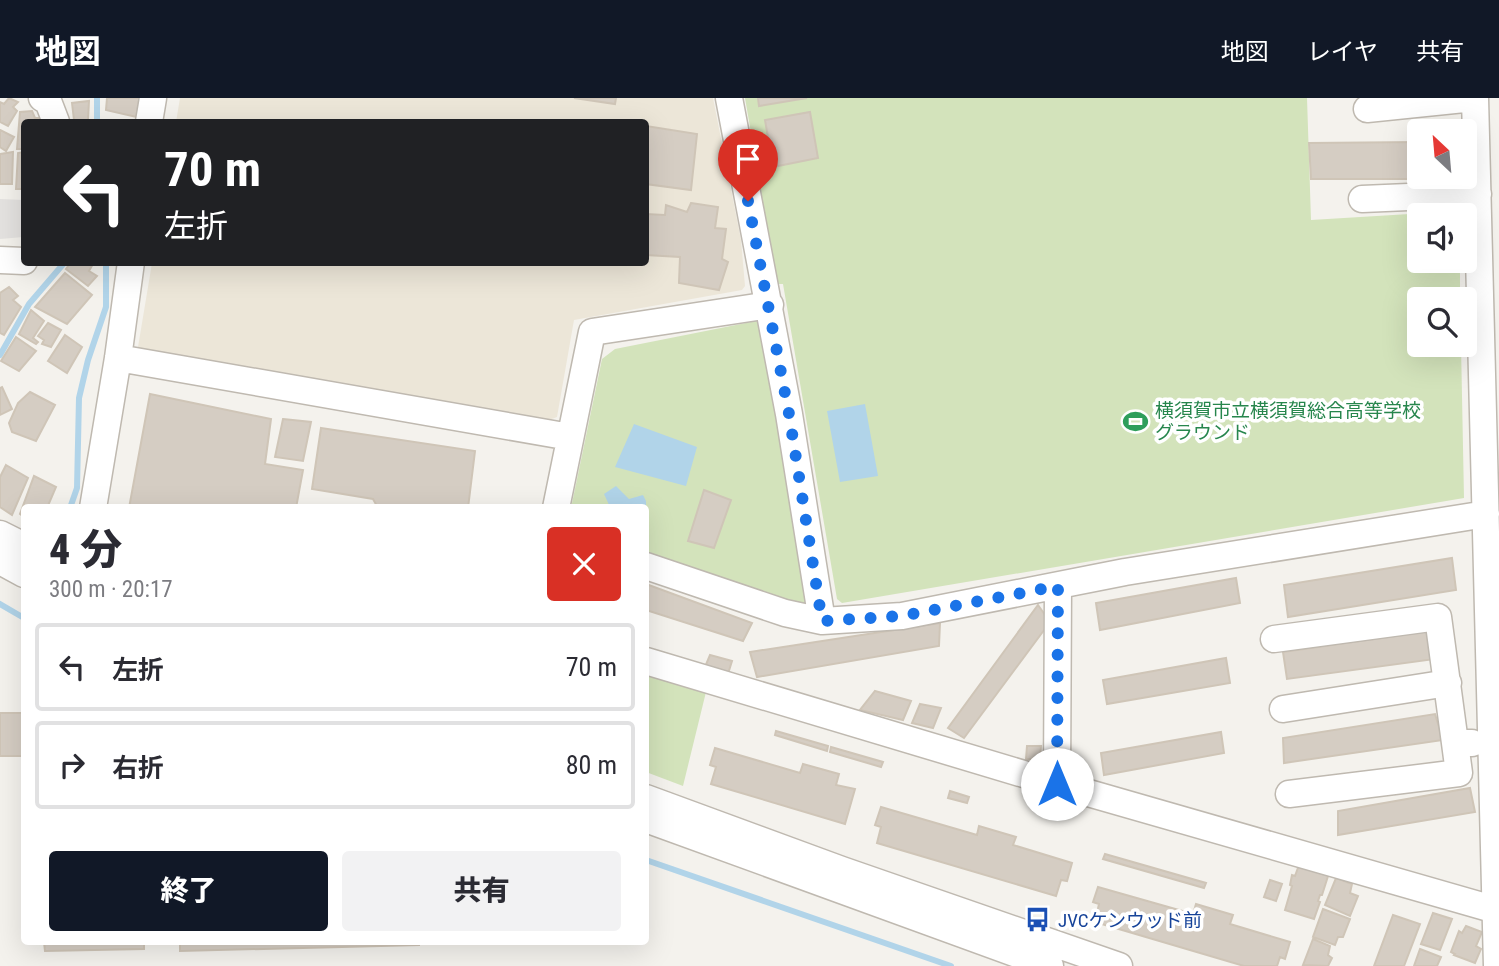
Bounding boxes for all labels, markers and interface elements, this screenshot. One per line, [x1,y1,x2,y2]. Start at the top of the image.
text: 地図 [35,32,101,71]
text: 地図 [1221,38,1269,66]
text: レイヤ [1307,38,1378,66]
text: 共有 [1416,38,1464,66]
north arrow [1407,119,1477,189]
map controls [1407,119,1477,357]
pin [718,129,778,201]
icon: arrive [729,140,767,178]
text: 70 m [164,141,261,198]
icon: left [49,147,140,238]
button: sound [1407,203,1477,273]
text: 左折 [164,207,228,245]
button: search [1407,287,1477,357]
place label: 横須賀市立横須賀総合高等学校 グラウンド [1155,399,1421,444]
sports icon: 横須賀市立横須賀総合高等学校 グラウンド [1121,407,1149,435]
text: 4 分 [49,525,122,574]
button: close [547,527,621,601]
text: 300 m · 20:17 [49,576,173,603]
icon: left [53,648,91,686]
text: 70 m [566,652,617,682]
text: 左折 [112,655,164,685]
icon: right [53,746,91,784]
position arrow [1020,747,1094,821]
text: 80 m [566,750,617,780]
text: 右折 [112,753,164,783]
button: 終了 [49,851,328,931]
button: 共有 [342,851,621,931]
bus stop icon: JVCケンウッド前 [1024,906,1052,934]
place label: JVCケンウッド前 [1058,909,1202,932]

